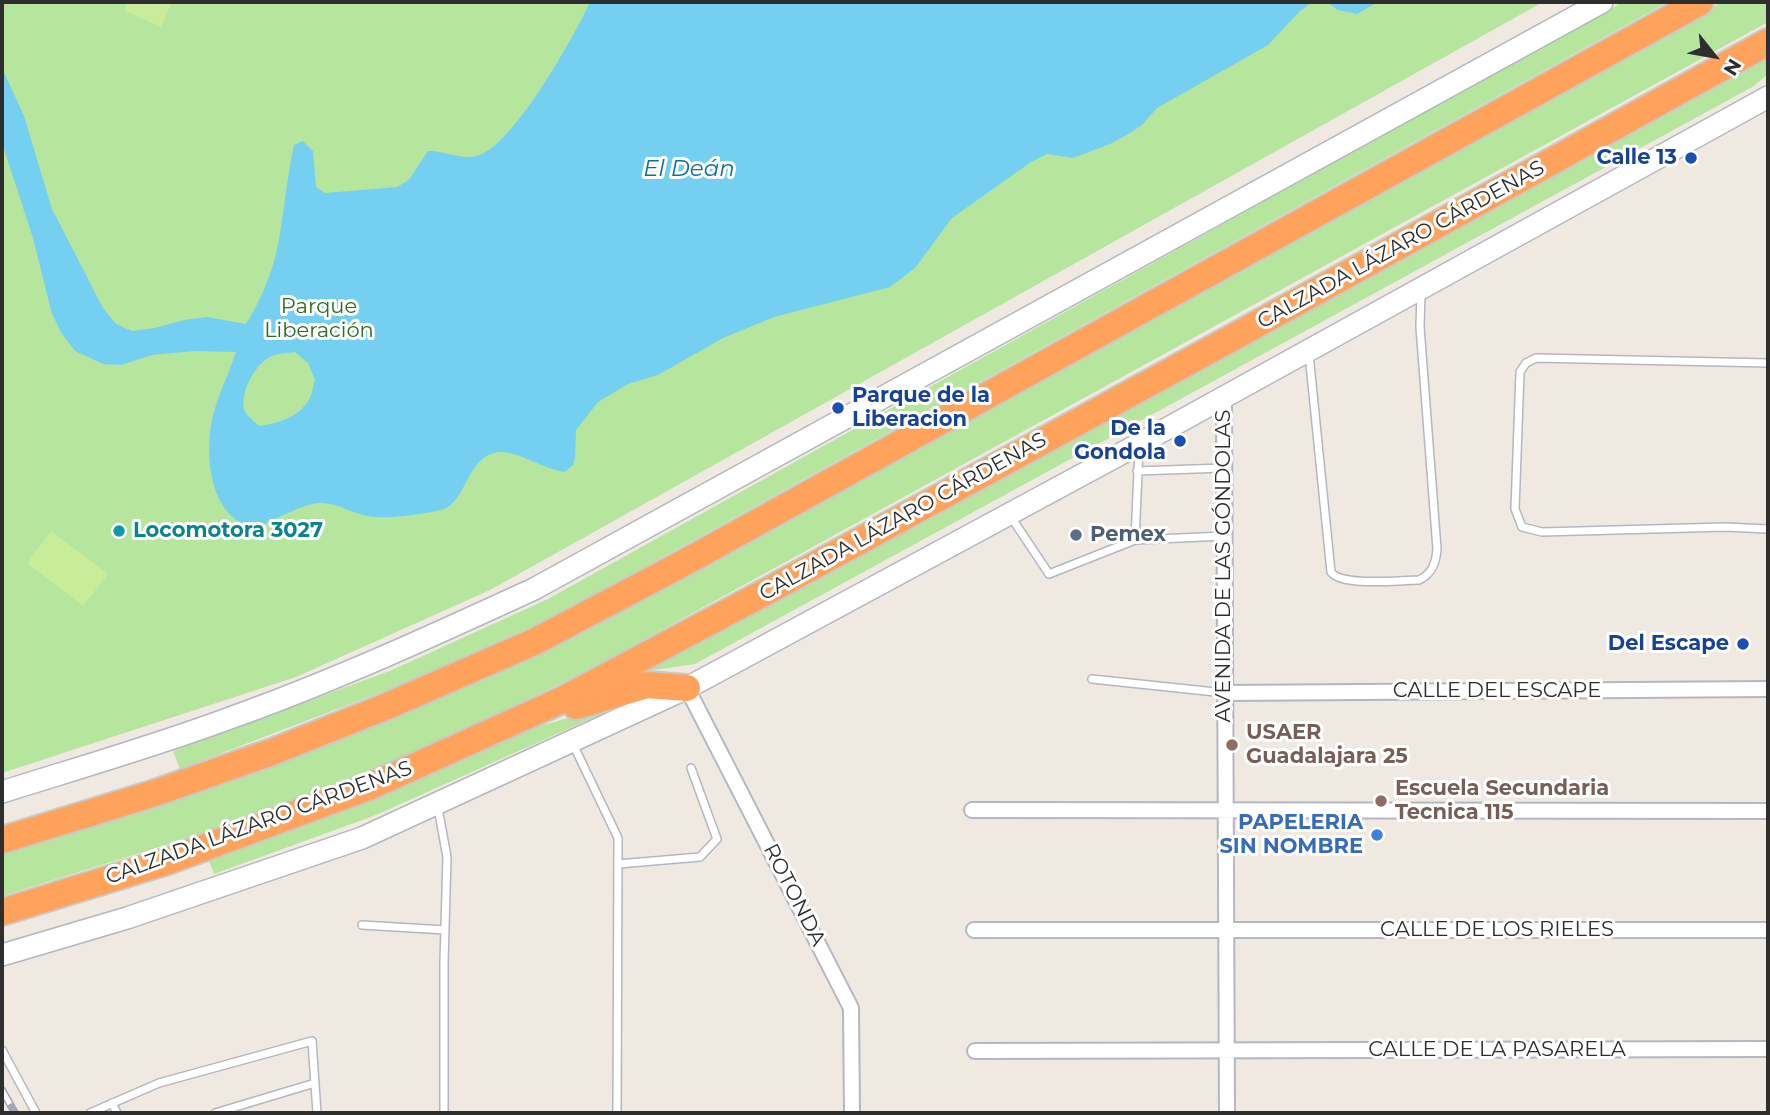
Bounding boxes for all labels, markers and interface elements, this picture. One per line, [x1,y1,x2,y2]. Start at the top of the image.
north arrow [1679,21,1749,91]
text: N [1719,55,1746,80]
place label: Calle 13 [1596,145,1677,171]
marker: Calle 13 [1683,150,1699,166]
water label: El Deán [643,155,735,183]
street label: CALZADA LÁZARO CÁRDENAS [1253,155,1549,335]
park label: Parque Liberación [264,294,374,344]
place label: Parque de la Liberacion [852,383,990,433]
marker: Parque de la Liberacion [830,400,846,416]
street label: AVENIDA DE LAS GÓNDOLAS [1211,410,1237,722]
place label: De la Gondola [1074,416,1166,466]
street label: CALZADA LÁZARO CÁRDENAS [755,427,1051,607]
marker: De la Gondola [1172,433,1188,449]
place label: Locomotora 3027 [133,518,323,544]
place label: Pemex [1090,522,1166,548]
marker: Locomotora 3027 [111,523,127,539]
marker: Pemex [1068,527,1084,543]
place label: Del Escape [1608,631,1729,657]
marker: Del Escape [1735,636,1751,652]
street label: CALLE DEL ESCAPE [1393,678,1601,704]
place label: USAER Guadalajara 25 [1246,720,1408,770]
marker: USAER Guadalajara 25 [1224,737,1240,753]
street label: CALZADA LÁZARO CÁRDENAS [102,756,416,890]
place label: Escuela Secundaria Tecnica 115 [1395,776,1609,826]
marker: Escuela Secundaria Tecnica 115 [1373,793,1389,809]
place label: PAPELERIA SIN NOMBRE [1219,810,1363,860]
marker: PAPELERIA SIN NOMBRE [1369,827,1385,843]
street label: ROTONDA [758,840,830,950]
street label: CALLE DE LOS RIELES [1380,917,1614,943]
street label: CALLE DE LA PASARELA [1368,1037,1626,1063]

